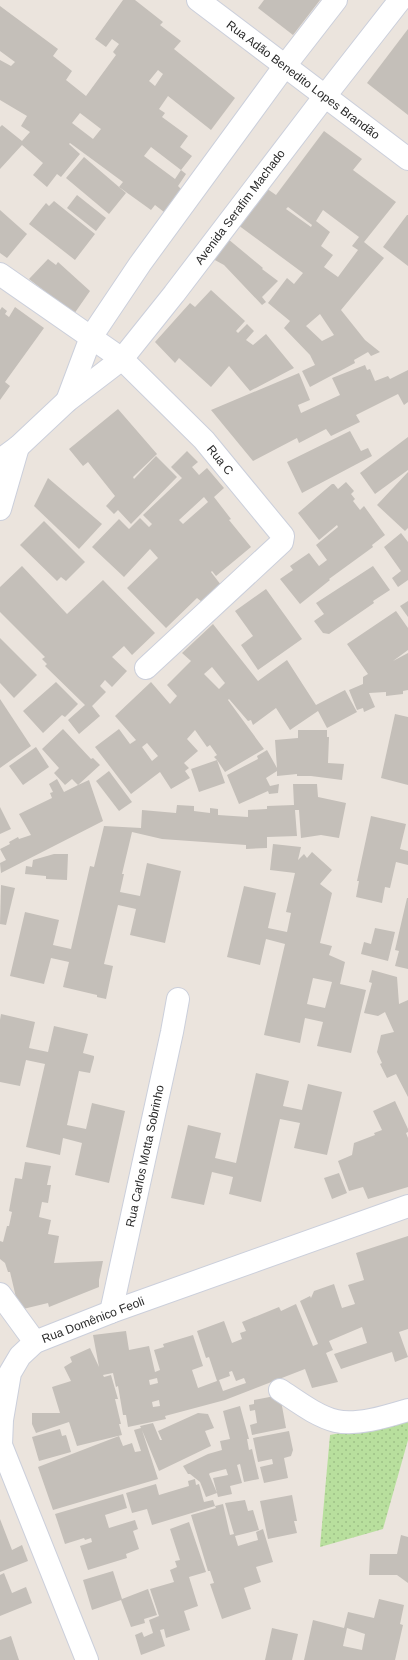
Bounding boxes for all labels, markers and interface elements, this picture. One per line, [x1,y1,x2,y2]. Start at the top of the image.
street label: Rua Adão Benedito Lopes Brandão [224,18,383,142]
street label: Avenida Serafim Machado [192,146,288,267]
street label: Rua C [204,442,236,478]
street label: Rua Carlos Motta Sobrinho [123,1083,167,1228]
street label: Rua Domênico Feoli [40,1294,146,1346]

